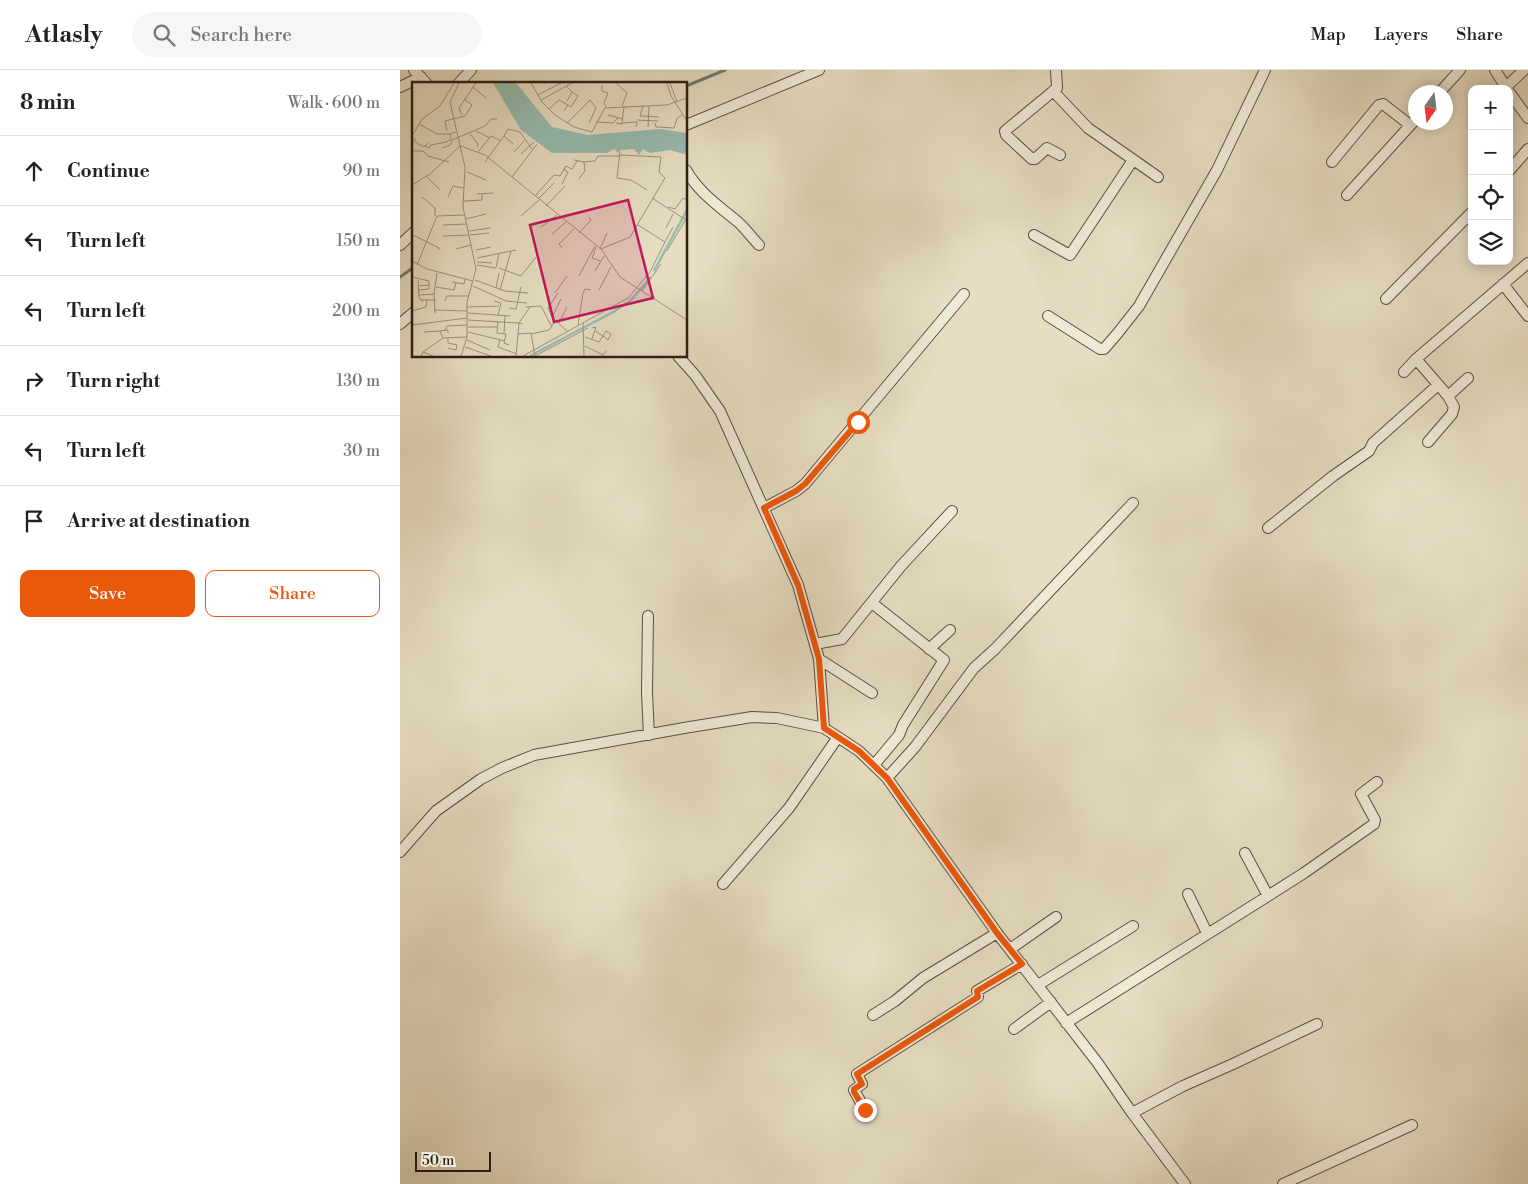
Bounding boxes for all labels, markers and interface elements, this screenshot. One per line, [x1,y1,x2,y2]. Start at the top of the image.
search box [132,12,482,57]
text: Atlasly [25,20,102,50]
icon: search [150,21,178,49]
text: Search here [190,23,292,47]
text: Map [1311,23,1346,46]
text: Layers [1374,23,1428,46]
text: Share [1456,23,1503,46]
inset map [412,82,688,358]
north arrow [1408,85,1453,130]
map controls [1468,85,1513,265]
button: + [1468,85,1513,130]
text: 8 min [20,90,75,116]
text: Walk · 600 m [288,93,380,113]
button: − [1468,130,1513,175]
icon: ahead [20,157,48,185]
text: Continue [67,159,150,183]
text: 90 m [342,161,380,181]
button: locate [1468,175,1513,220]
button: layers [1468,220,1513,265]
icon: left [20,227,48,255]
text: Turn left [67,229,146,253]
text: 150 m [336,231,380,251]
icon: left [20,297,48,325]
text: Turn left [67,299,146,323]
text: 200 m [332,301,380,321]
icon: right [20,367,48,395]
text: Turn right [67,369,160,393]
text: 130 m [336,371,380,391]
route start [847,411,870,434]
icon: left [20,437,48,465]
text: Turn left [67,439,146,463]
text: 30 m [343,441,380,461]
icon: arrive [20,507,48,535]
text: Arrive at destination [67,509,250,533]
button: Save [20,570,195,617]
button: Share [205,570,380,617]
route end [854,1099,877,1122]
scale bar [415,1149,491,1172]
text: 50 m [422,1152,454,1170]

